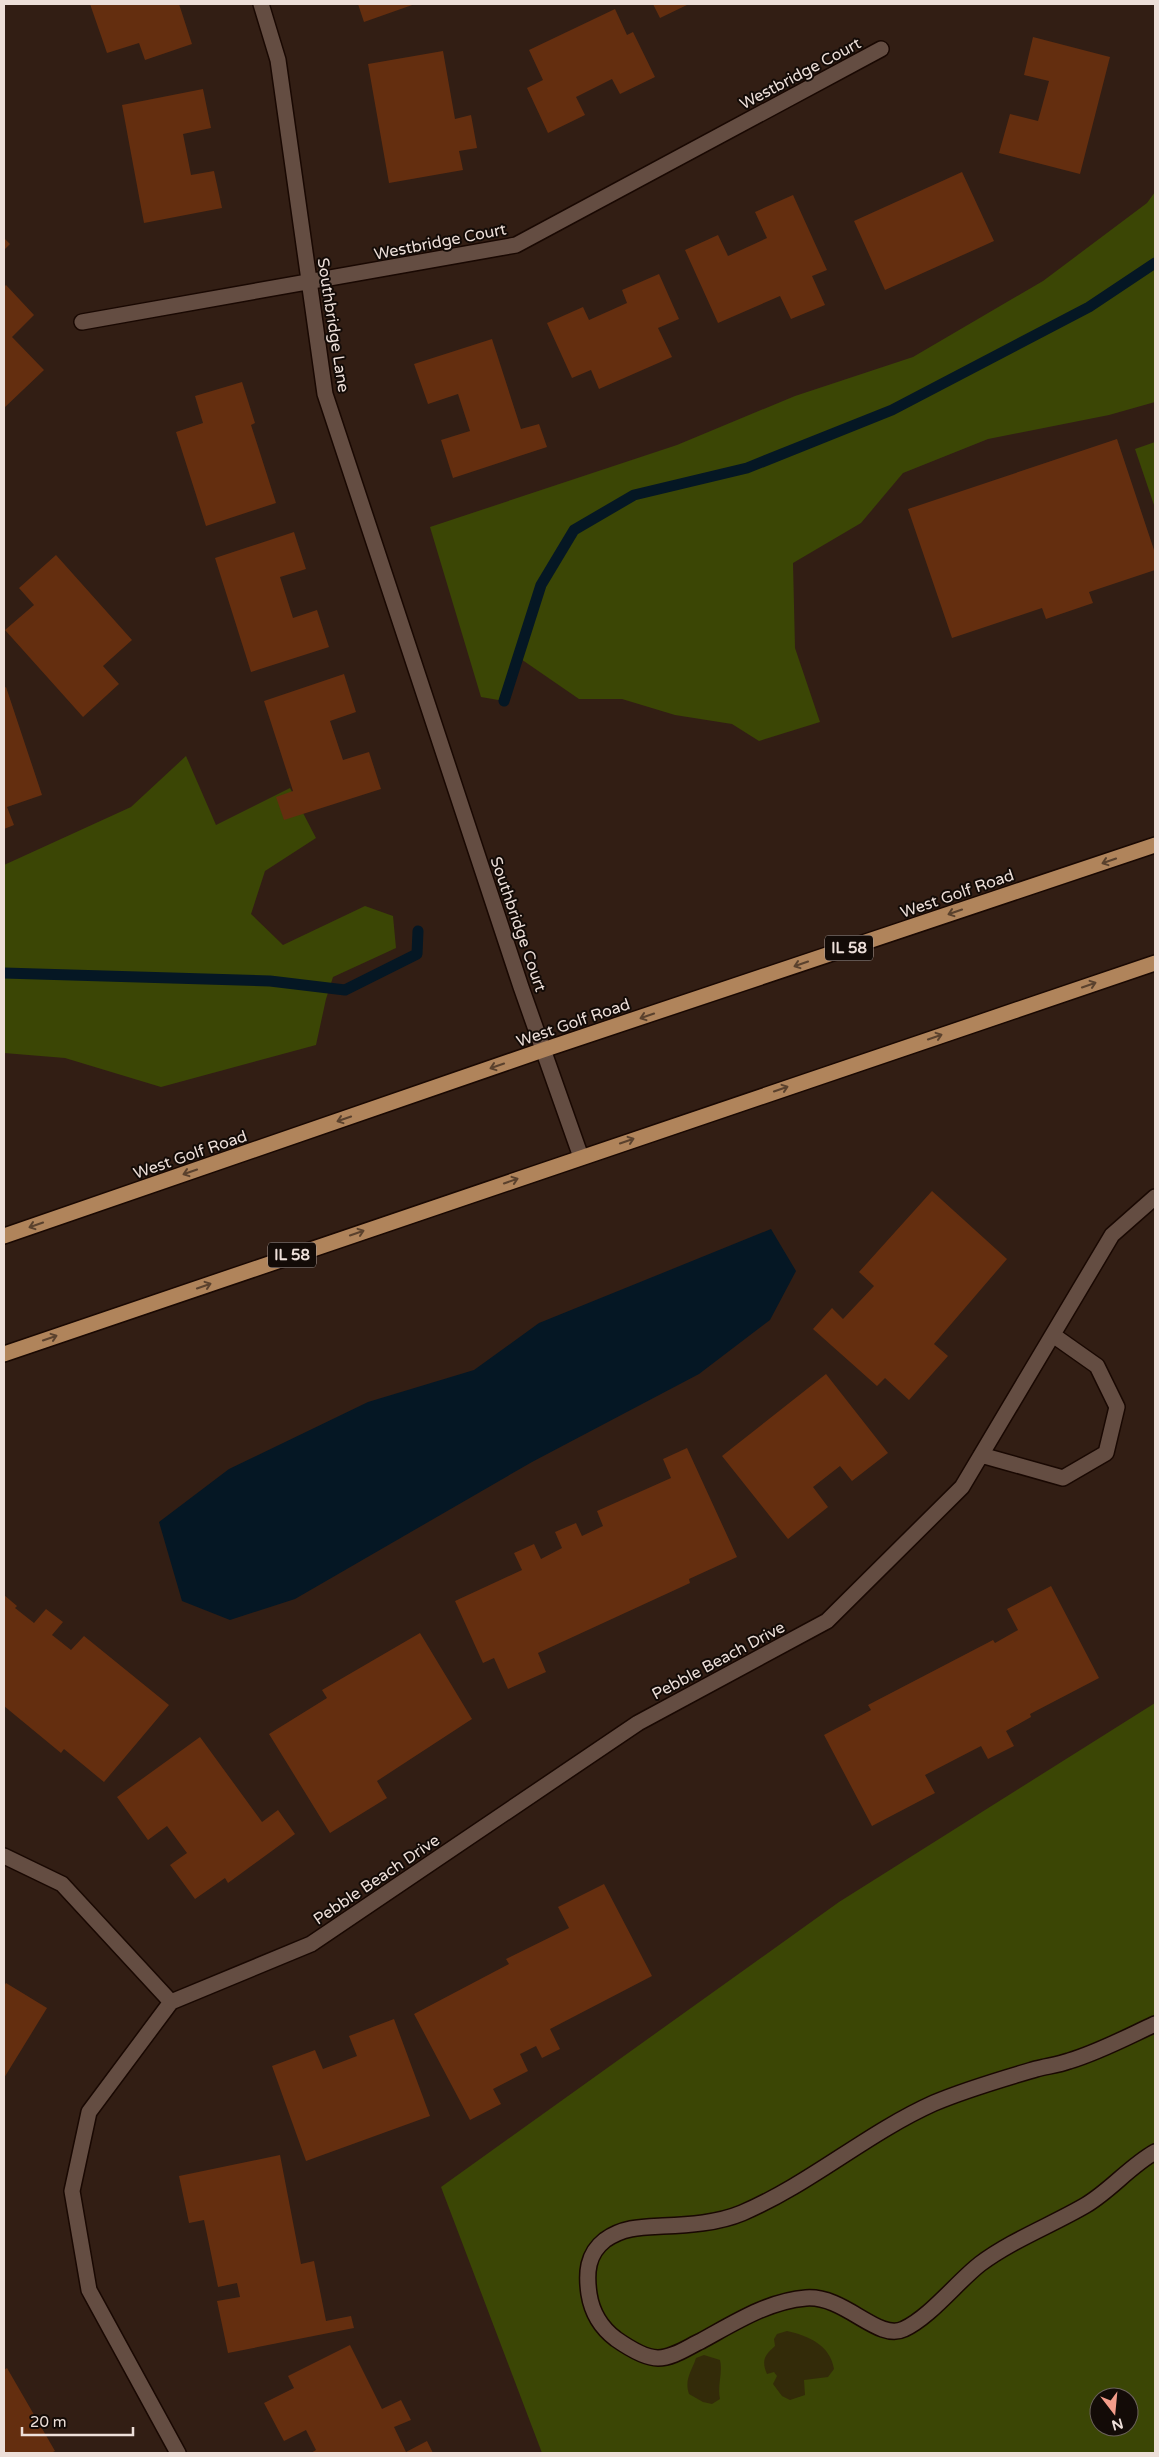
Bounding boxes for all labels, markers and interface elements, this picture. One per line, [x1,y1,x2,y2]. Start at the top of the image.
street label: Westbridge Court [736,33,865,114]
street label: Westbridge Court [372,219,508,265]
street label: Southbridge Lane [313,257,354,394]
street label: Southbridge Court [486,854,551,994]
one-way arrow [1101,856,1117,866]
street label: West Golf Road [898,865,1017,923]
one-way arrow [947,908,963,918]
road number: IL 58 [825,936,873,960]
one-way arrow [794,960,809,969]
one-way arrow [1080,980,1096,989]
street label: West Golf Road [514,994,633,1052]
one-way arrow [639,1011,655,1021]
one-way arrow [926,1032,942,1041]
one-way arrow [490,1062,505,1071]
one-way arrow [772,1084,788,1093]
one-way arrow [336,1115,352,1124]
street label: West Golf Road [131,1126,250,1184]
one-way arrow [618,1136,634,1145]
one-way arrow [183,1168,198,1177]
one-way arrow [503,1175,519,1185]
one-way arrow [29,1221,45,1230]
one-way arrow [349,1228,365,1237]
road number: IL 58 [268,1242,316,1268]
one-way arrow [195,1280,211,1290]
one-way arrow [42,1333,57,1342]
street label: Pebble Beach Drive [648,1617,788,1704]
street label: Pebble Beach Drive [310,1830,443,1929]
north arrow [1089,2387,1139,2437]
scale bar [22,2404,134,2436]
text: 20 m [30,2413,67,2431]
text: N [1110,2414,1125,2434]

